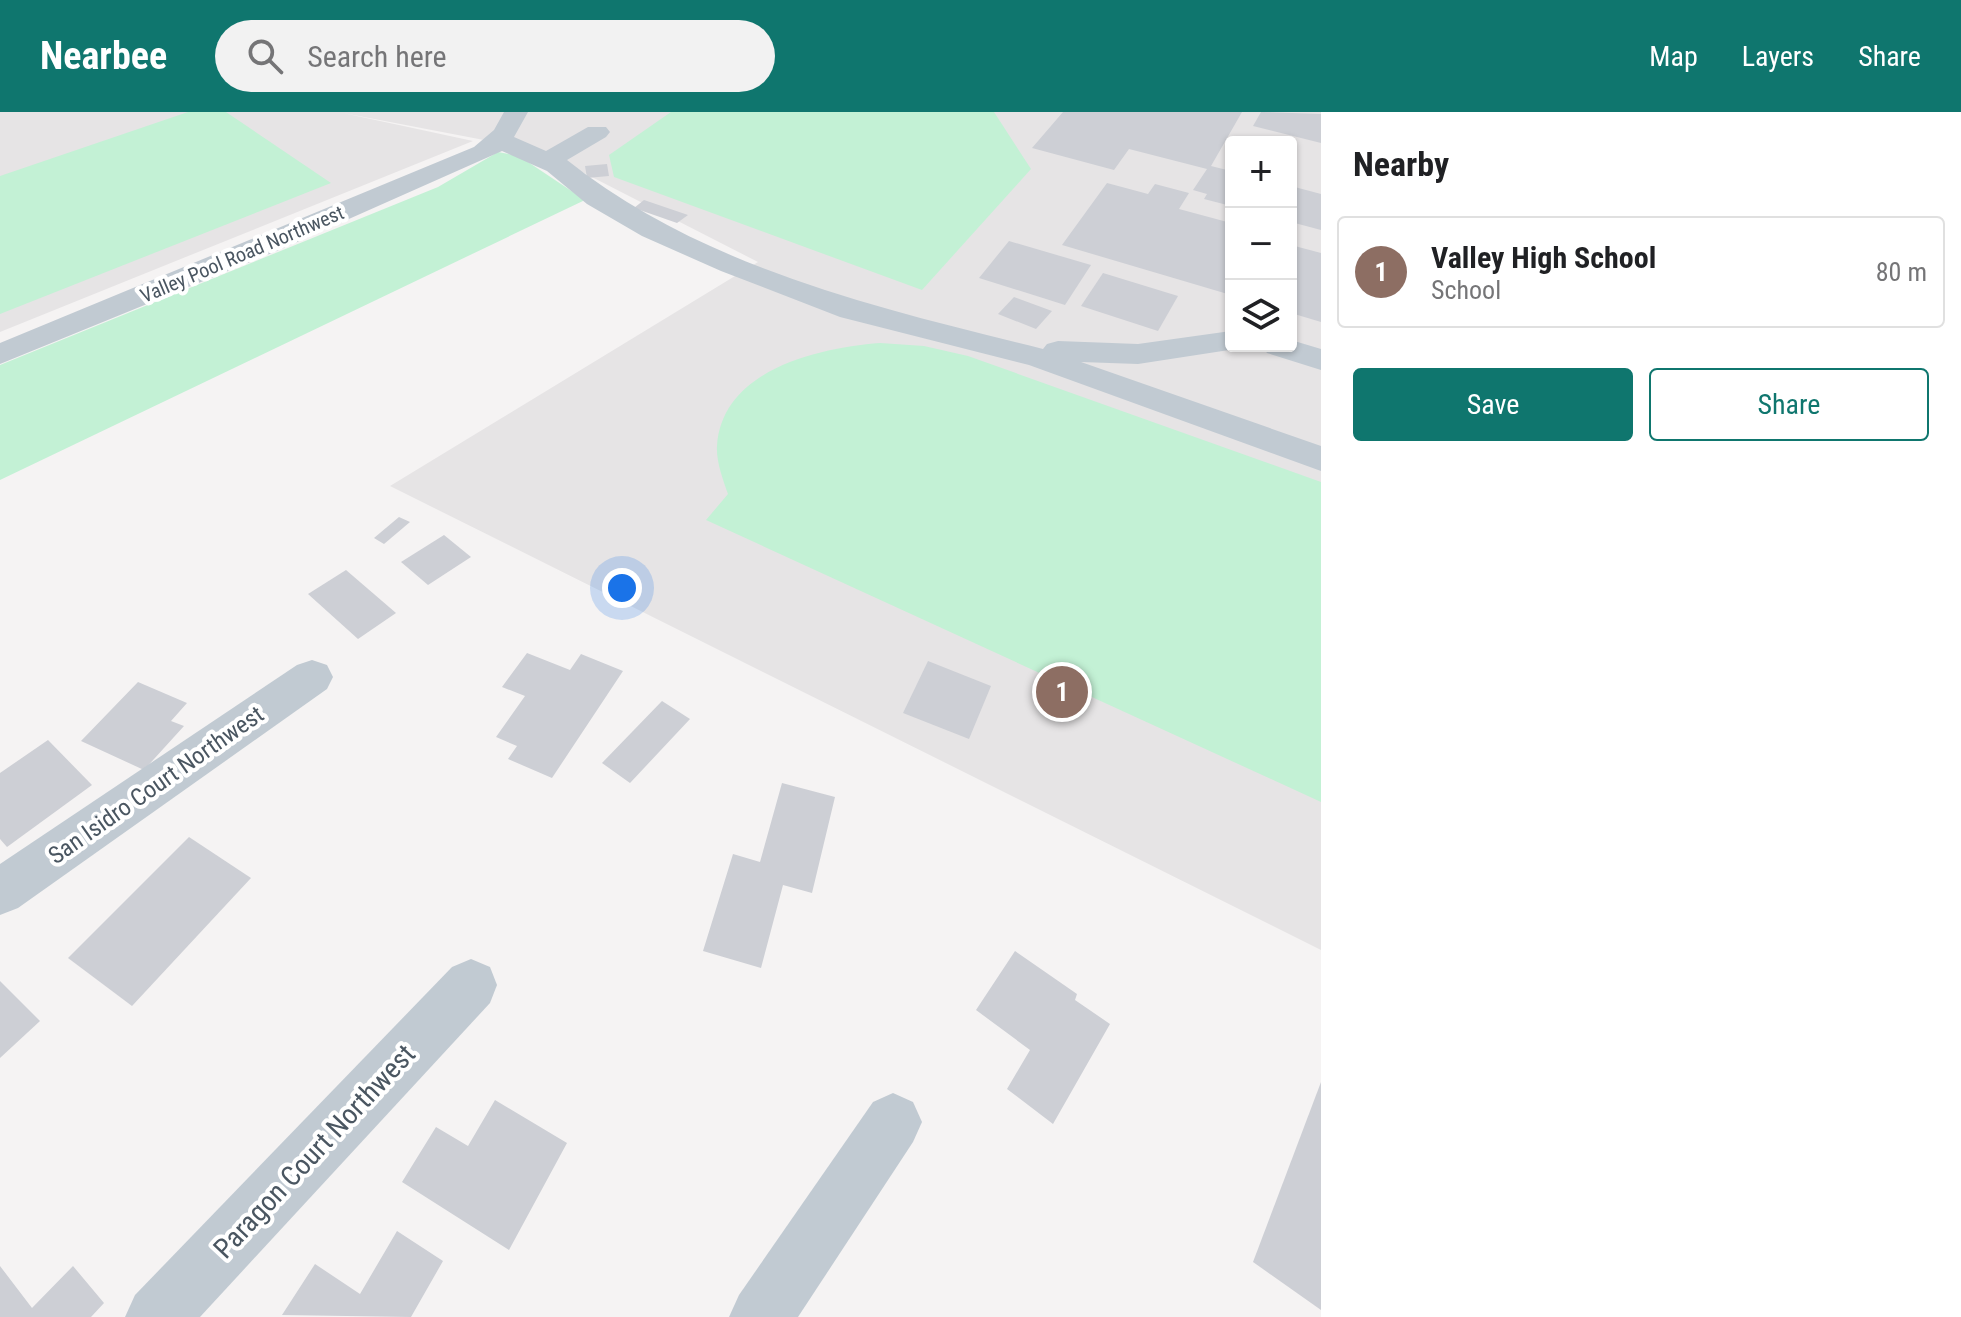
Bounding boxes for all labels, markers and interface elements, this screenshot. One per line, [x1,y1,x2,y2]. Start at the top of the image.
search box [215,20,775,92]
text: Nearbee [40,34,167,78]
icon: search [243,34,287,78]
text: Search here [307,39,447,74]
text: Map [1649,40,1698,73]
text: Layers [1742,40,1814,73]
text: Share [1858,40,1921,73]
map controls [1225,136,1297,352]
button: + [1225,136,1297,208]
text: Nearby [1353,144,1449,184]
street label: Valley Pool Road Northwest [137,200,347,308]
button: − [1225,208,1297,280]
text: Valley High School [1431,240,1656,275]
text: 1 [1374,257,1388,287]
text: 80 m [1876,257,1927,287]
text: School [1431,275,1501,305]
button: layers [1225,280,1297,352]
button: Save [1353,368,1633,441]
button: Share [1649,368,1929,441]
your location [602,568,642,608]
pin: 1 [1036,662,1088,722]
street label: San Isidro Court Northwest [43,700,269,870]
street label: Paragon Court Northwest [207,1038,422,1265]

